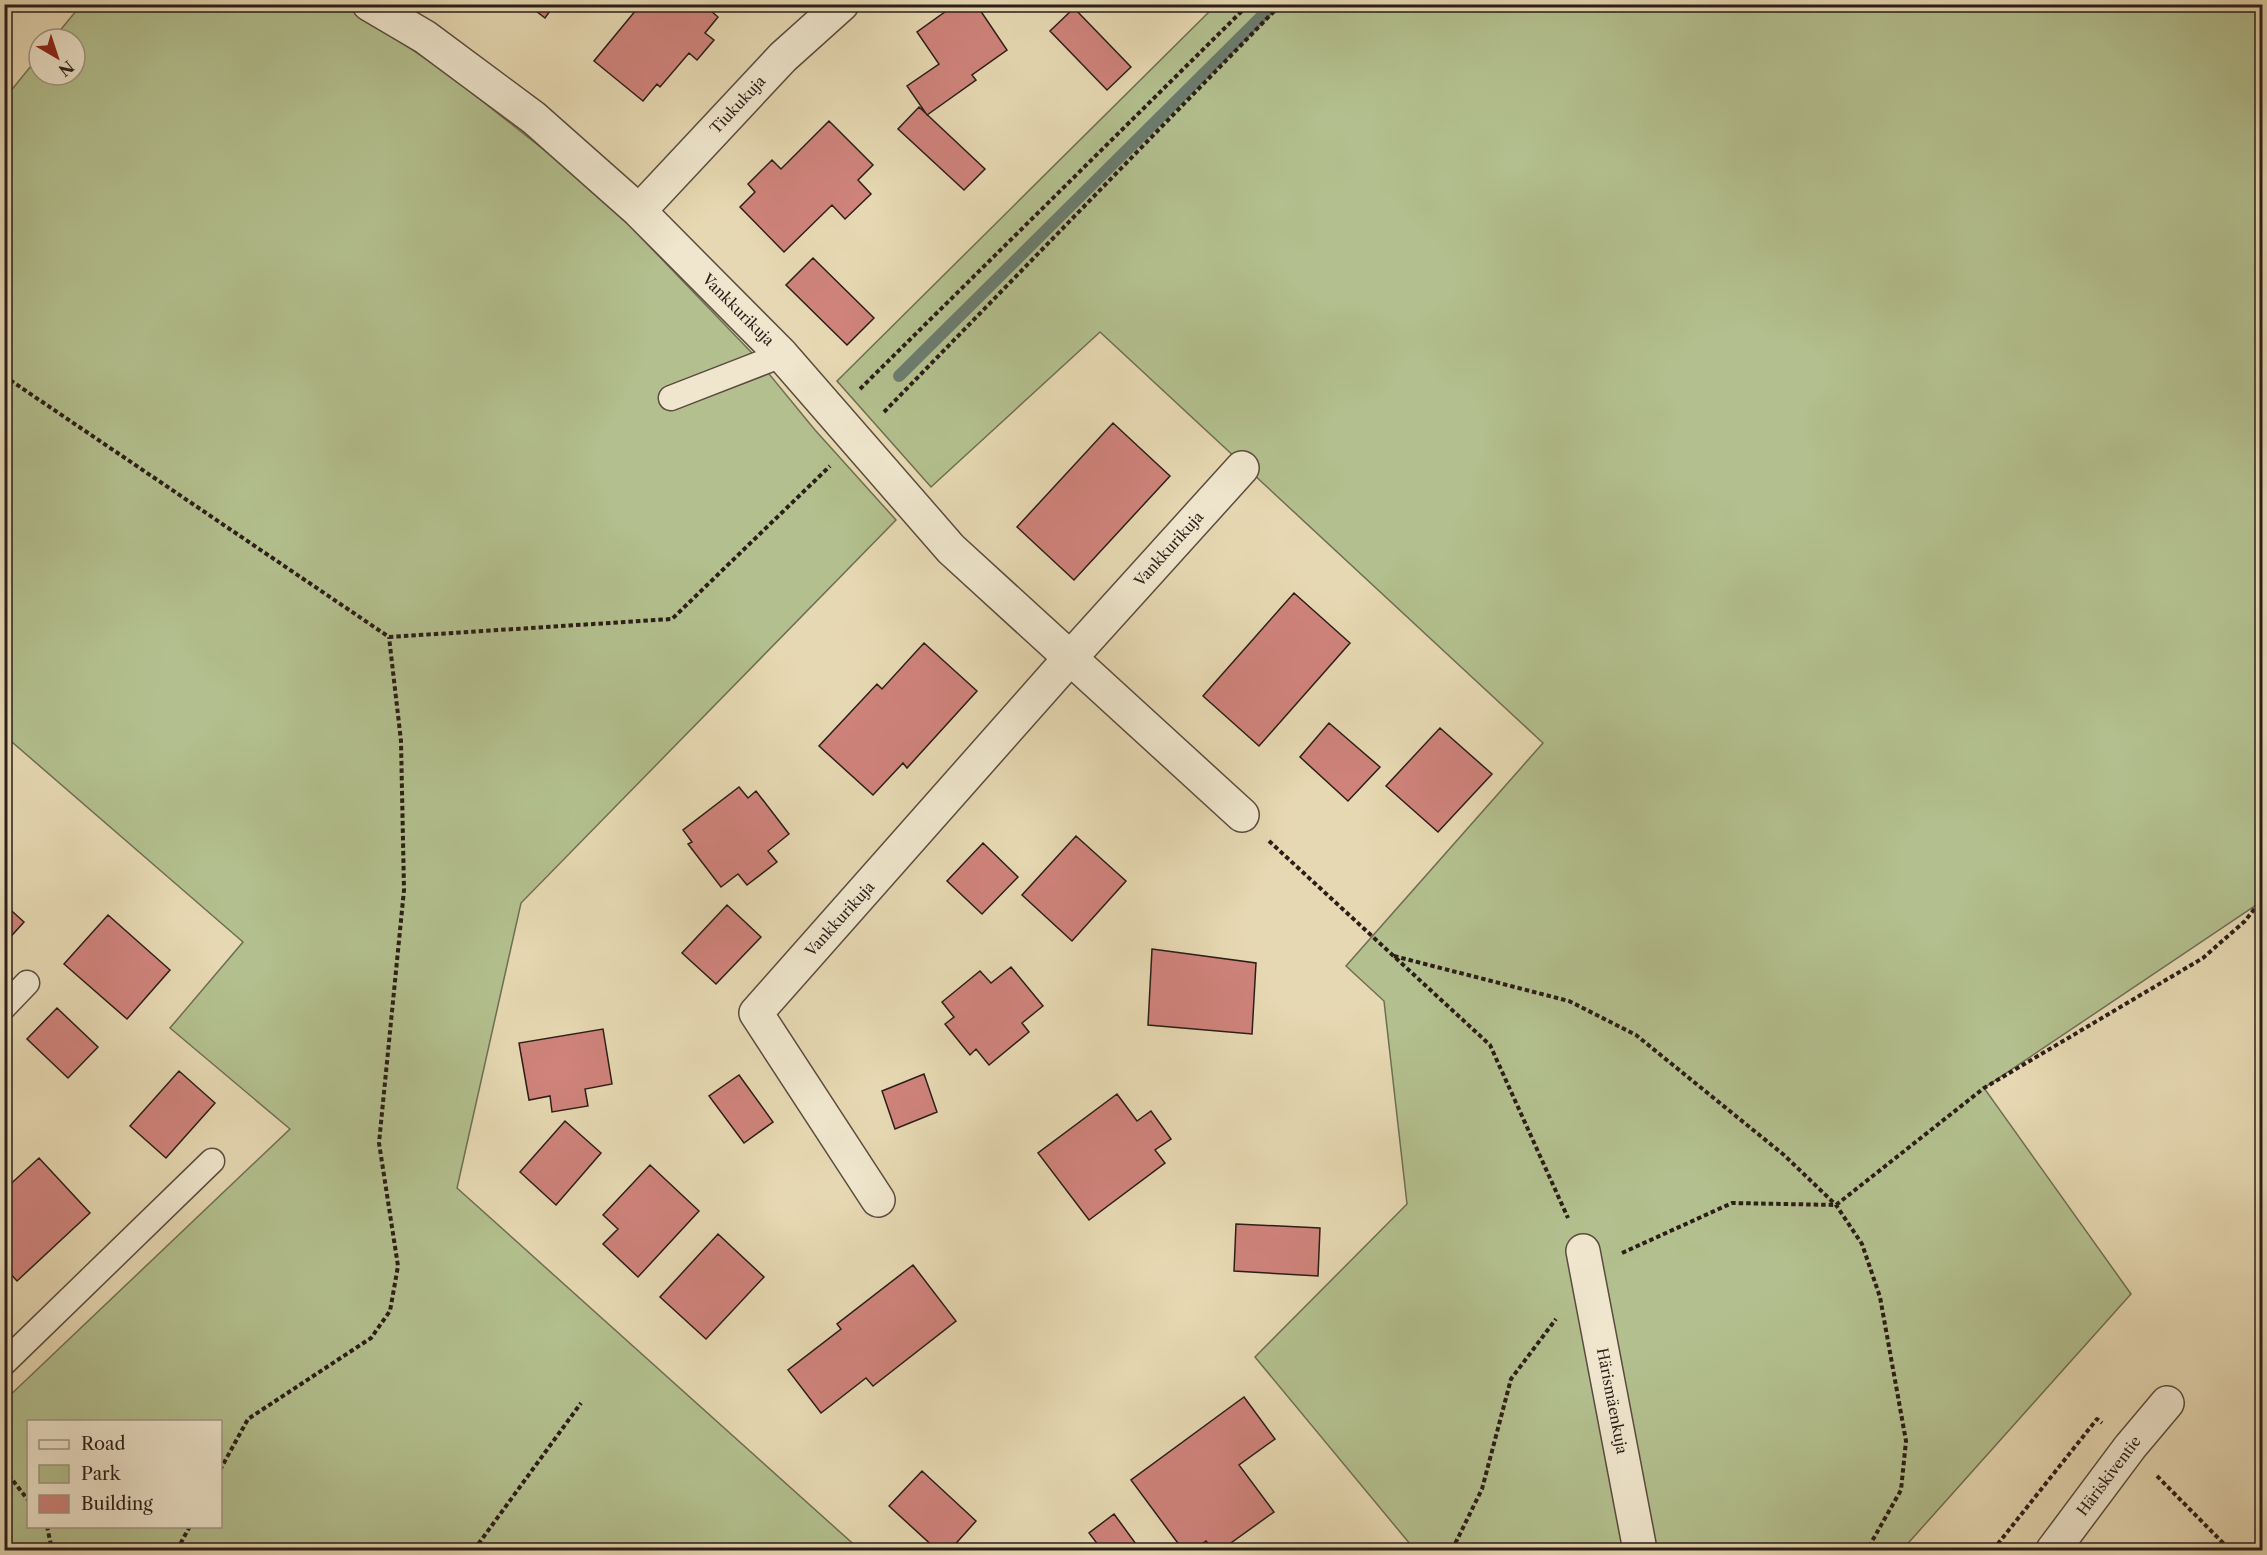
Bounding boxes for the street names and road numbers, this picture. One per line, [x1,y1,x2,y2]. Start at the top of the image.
street label: Tiukukuja [706,71,769,138]
street label: Vankkurikuja [698,269,778,350]
street label: Vankkurikuja [1129,507,1207,591]
street label: Vankkurikuja [800,877,878,961]
street label: Härismäenkuja [1593,1346,1632,1456]
street label: Häriskiventie [2072,1432,2145,1519]

